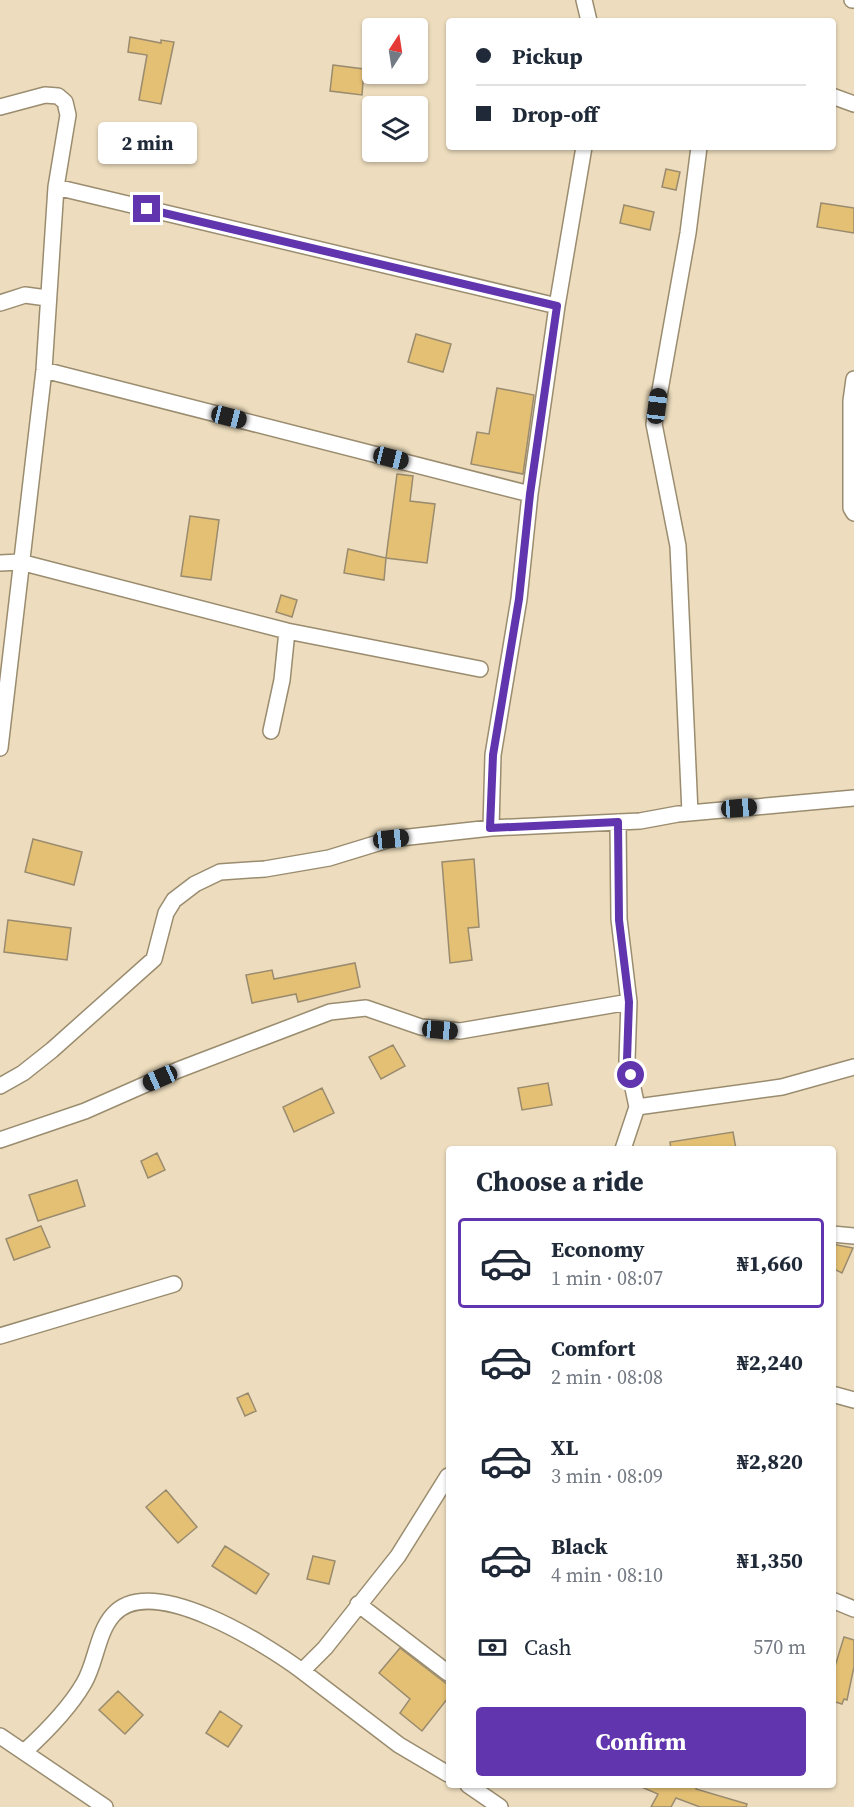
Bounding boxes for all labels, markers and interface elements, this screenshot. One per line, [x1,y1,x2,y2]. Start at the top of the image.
north arrow [362,18,428,84]
map controls [362,18,428,162]
text: Pickup [512,41,583,71]
button: layers [362,96,428,162]
text: Drop-off [512,99,598,129]
callout: 2 min [98,122,196,164]
text: 2 min [122,129,173,157]
route end [133,195,160,222]
car [646,387,668,425]
car [209,404,249,430]
car [371,445,411,471]
car [720,798,758,818]
car [372,828,410,850]
car [421,1019,459,1041]
route start [617,1061,644,1088]
car [140,1062,180,1094]
text: Choose a ride [476,1163,644,1200]
text: Economy [551,1234,645,1264]
icon: car [479,1236,533,1290]
text: ₦1,660 [737,1248,803,1278]
text: 1 min · 08:07 [551,1264,663,1292]
text: Comfort [551,1333,635,1363]
icon: car [479,1335,533,1389]
text: ₦2,240 [737,1347,803,1377]
text: 2 min · 08:08 [551,1363,663,1391]
text: XL [551,1432,578,1462]
icon: car [479,1434,533,1488]
text: ₦2,820 [737,1446,803,1476]
text: 3 min · 08:09 [551,1462,663,1490]
text: Black [551,1531,608,1561]
icon: car [479,1533,533,1587]
text: ₦1,350 [737,1545,803,1575]
text: 4 min · 08:10 [551,1561,663,1589]
icon: cash [476,1631,509,1664]
text: Cash [524,1632,572,1662]
text: 570 m [753,1633,806,1661]
button: Confirm [476,1707,806,1776]

